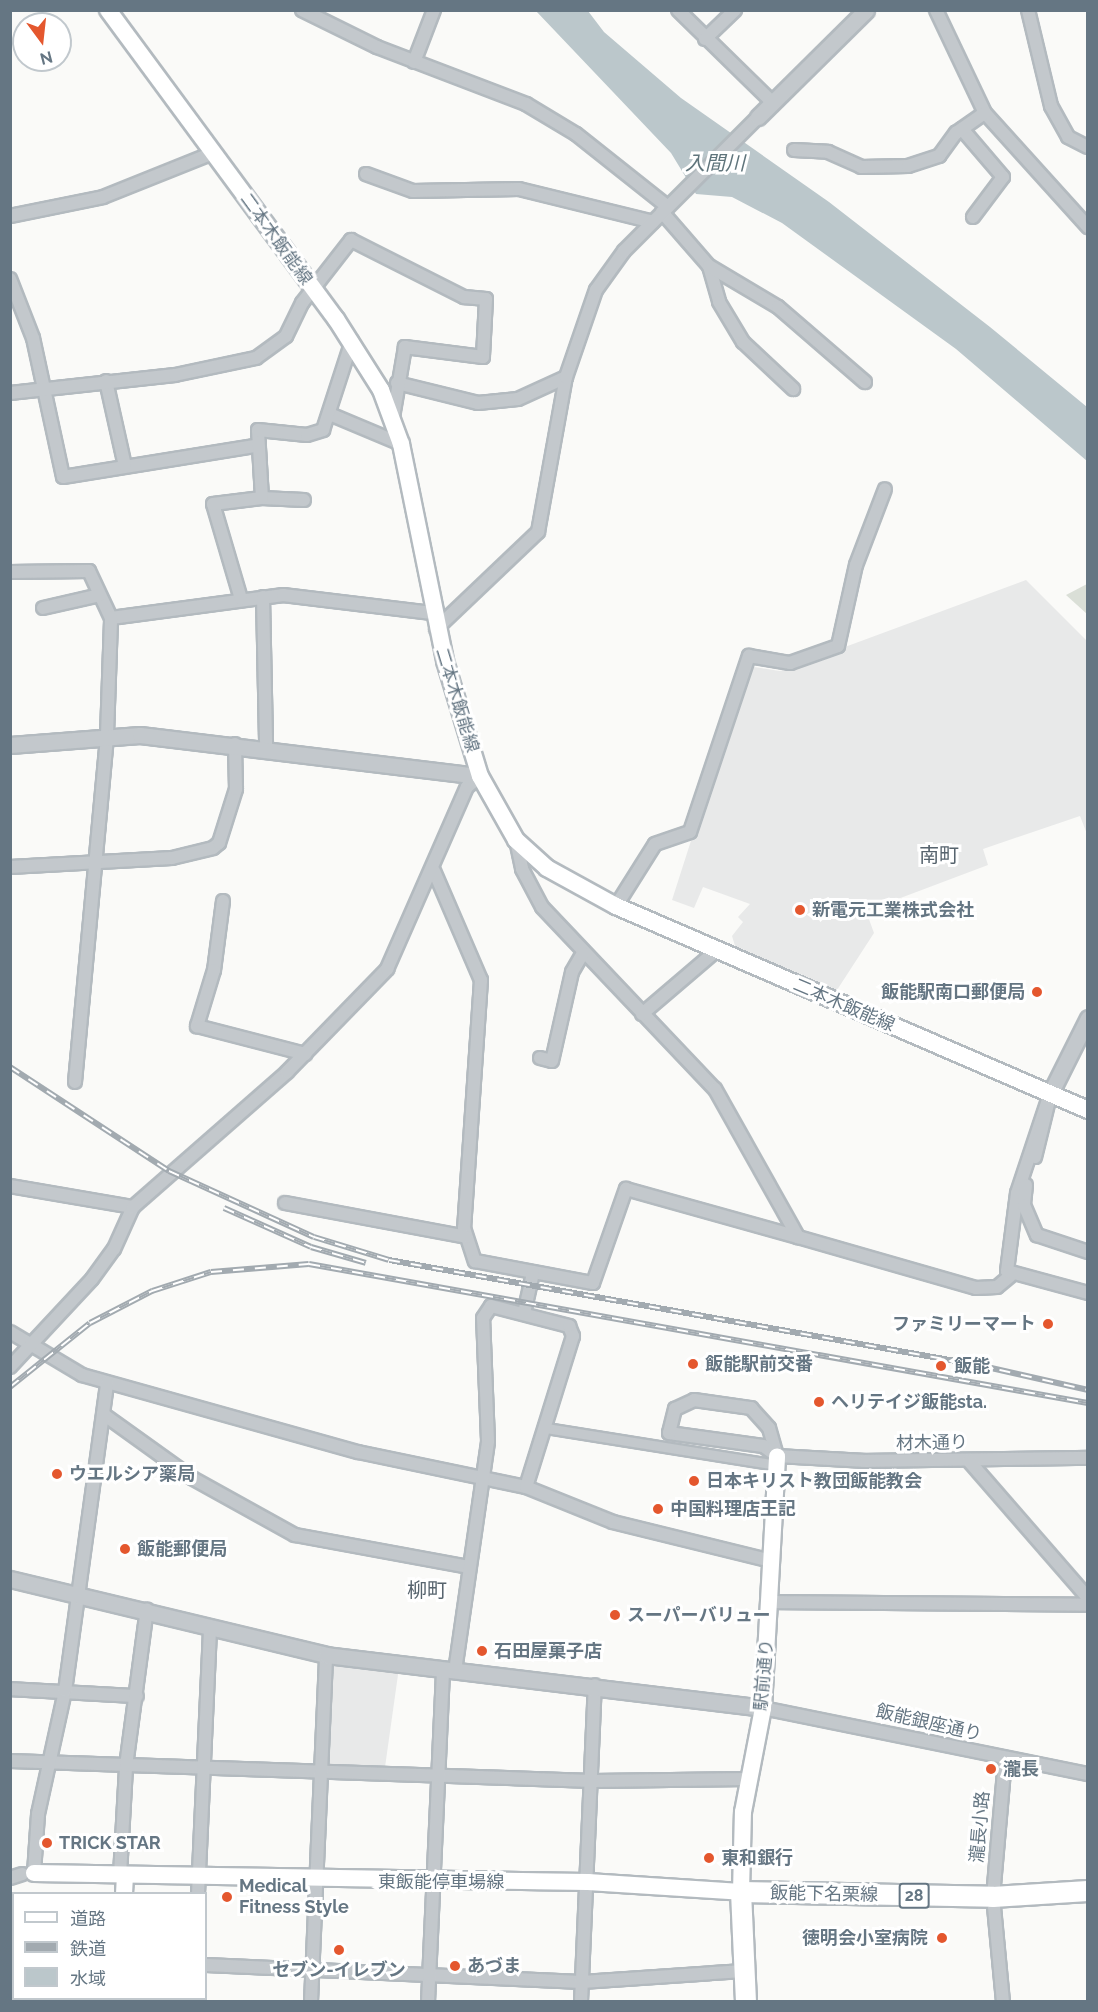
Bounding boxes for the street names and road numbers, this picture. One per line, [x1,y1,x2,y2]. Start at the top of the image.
street label: 二本木飯能線 [236,189,316,289]
street label: 二本木飯能線 [431,645,483,755]
street label: 二本木飯能線 [790,974,898,1036]
street label: 材木通り [896,1432,968,1454]
street label: 駅前通り [750,1638,778,1712]
street label: 飯能銀座通り [874,1700,984,1746]
street label: 瀧長小路 [966,1790,994,1864]
street label: 東飯能停車場線 [378,1871,504,1893]
street label: 飯能下名栗線 [770,1882,878,1906]
road number: 28 [898,1883,930,1909]

